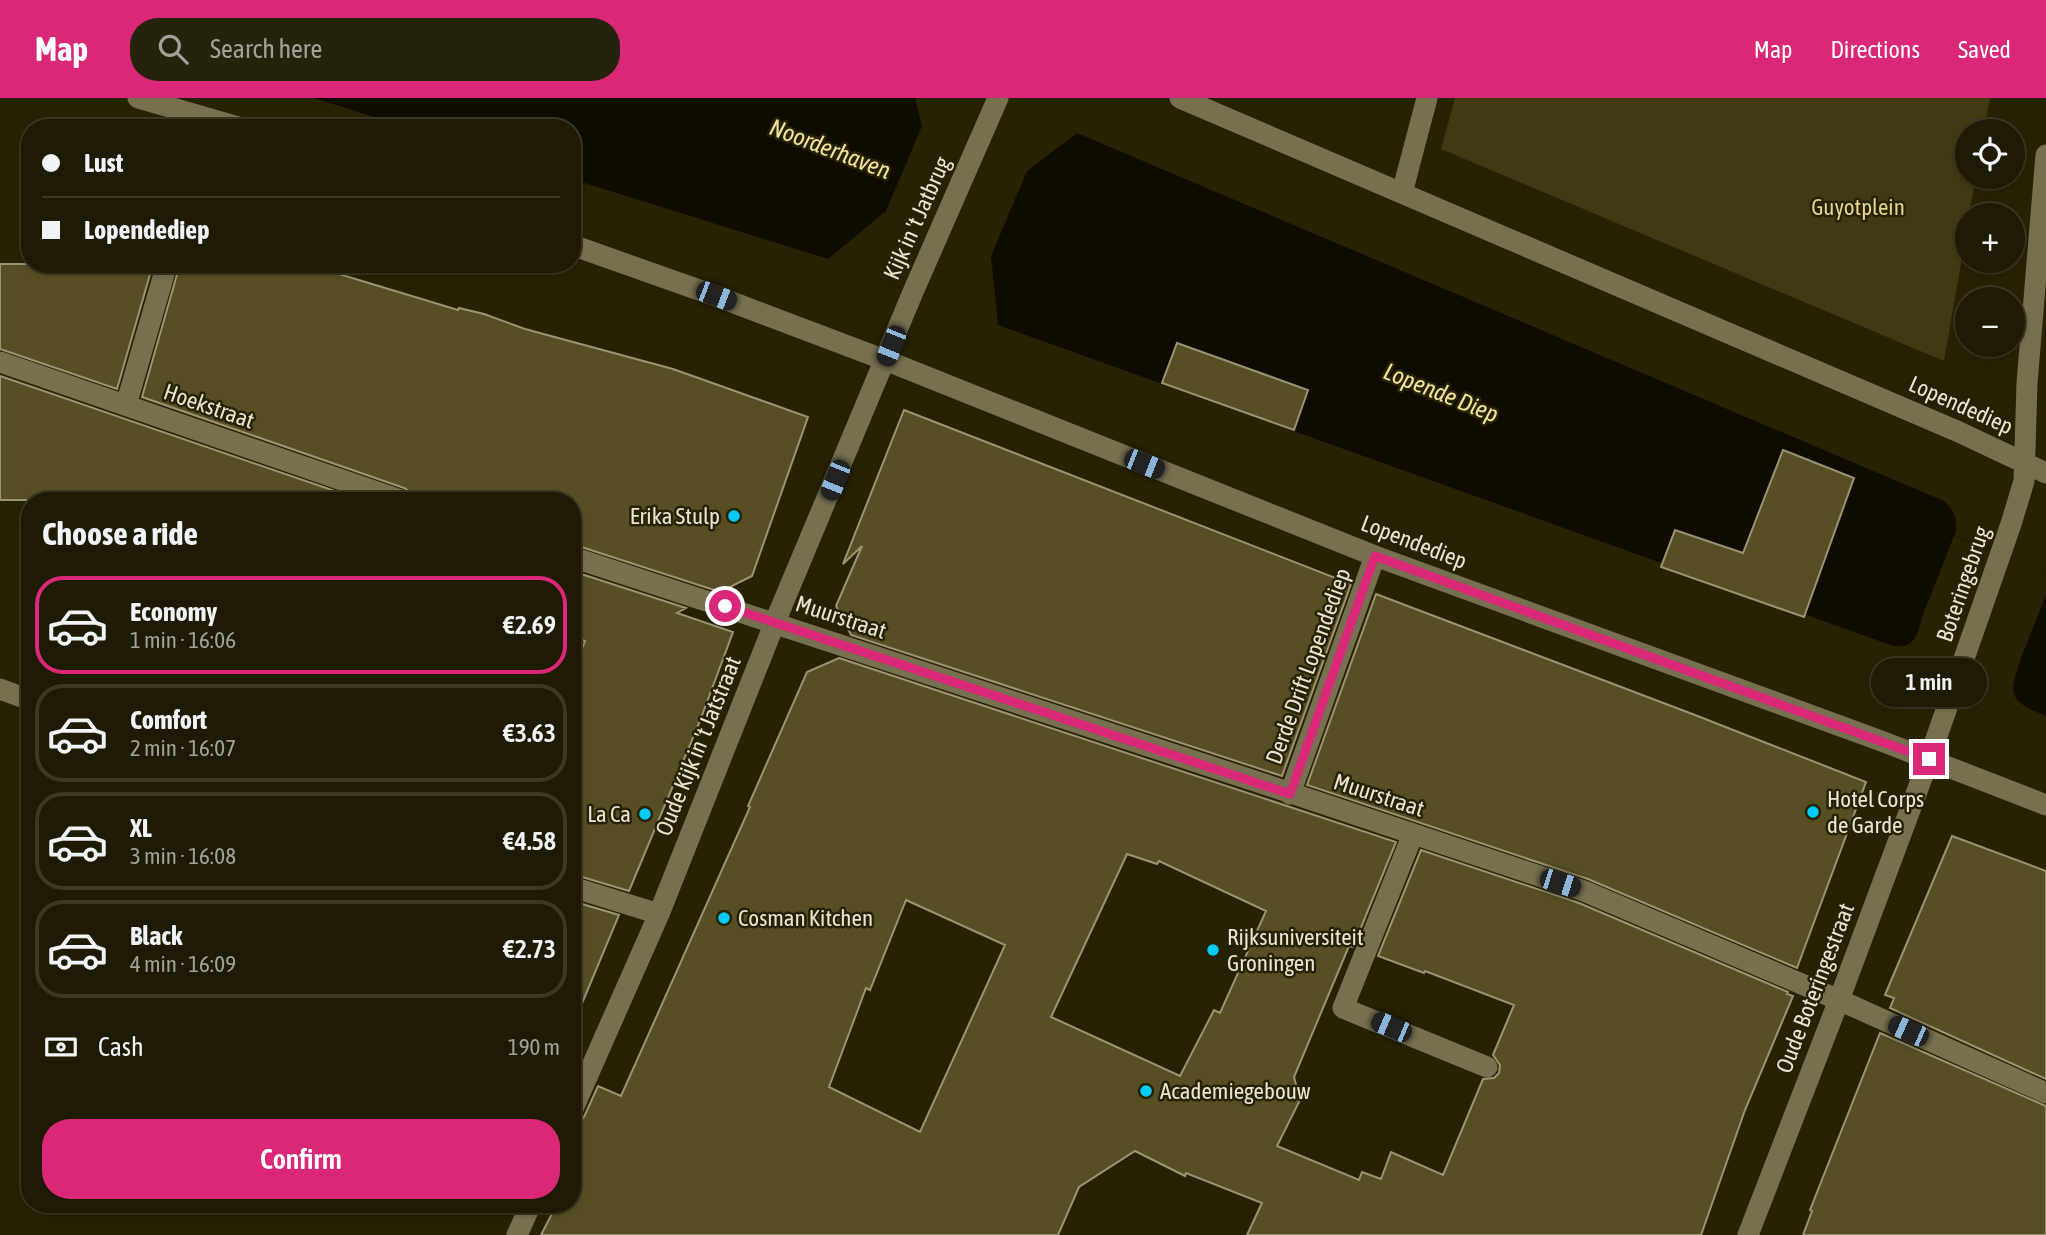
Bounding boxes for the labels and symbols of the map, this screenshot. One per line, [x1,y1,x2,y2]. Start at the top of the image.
water label: Noorderhaven [766,113,895,184]
street label: Kijk in 't Jatbrug [878,152,956,283]
park label: Guyotplein [1811,194,1905,220]
car [693,279,740,313]
car [874,323,909,369]
water label: Lopende Diep [1380,357,1502,428]
street label: Lopendediep [1905,371,2017,439]
street label: Hoekstraat [160,378,258,434]
car [1121,446,1168,482]
car [818,457,853,503]
place label: Erika Stulp [630,503,720,529]
marker: Erika Stulp [726,508,742,524]
street label: Lopendediep [1358,510,1470,574]
street label: Boteringebrug [1931,523,1995,645]
street label: Derde Drift Lopendediep [1260,564,1356,768]
route start [709,590,741,622]
street label: Muurstraat [793,590,889,644]
street label: Oude Kijk in 't Jatstraat [650,653,746,839]
callout: 1 min [1871,658,1987,706]
route end [1913,743,1945,775]
street label: Muurstraat [1331,768,1427,822]
place label: Hotel Corps de Garde [1827,786,1924,838]
place label: La Ca [587,801,631,827]
marker: Hotel Corps de Garde [1805,804,1821,820]
marker: La Ca [637,806,653,822]
car [1537,867,1584,899]
street label: Oude Boteringestraat [1771,899,1859,1077]
place label: Cosman Kitchen [738,905,873,931]
marker: Cosman Kitchen [716,910,732,926]
place label: Rijksuniversiteit Groningen [1227,924,1364,976]
marker: Rijksuniversiteit Groningen [1205,942,1221,958]
car [1368,1009,1415,1045]
car [1885,1013,1932,1049]
place label: Academiegebouw [1160,1078,1311,1104]
marker: Academiegebouw [1138,1083,1154,1099]

